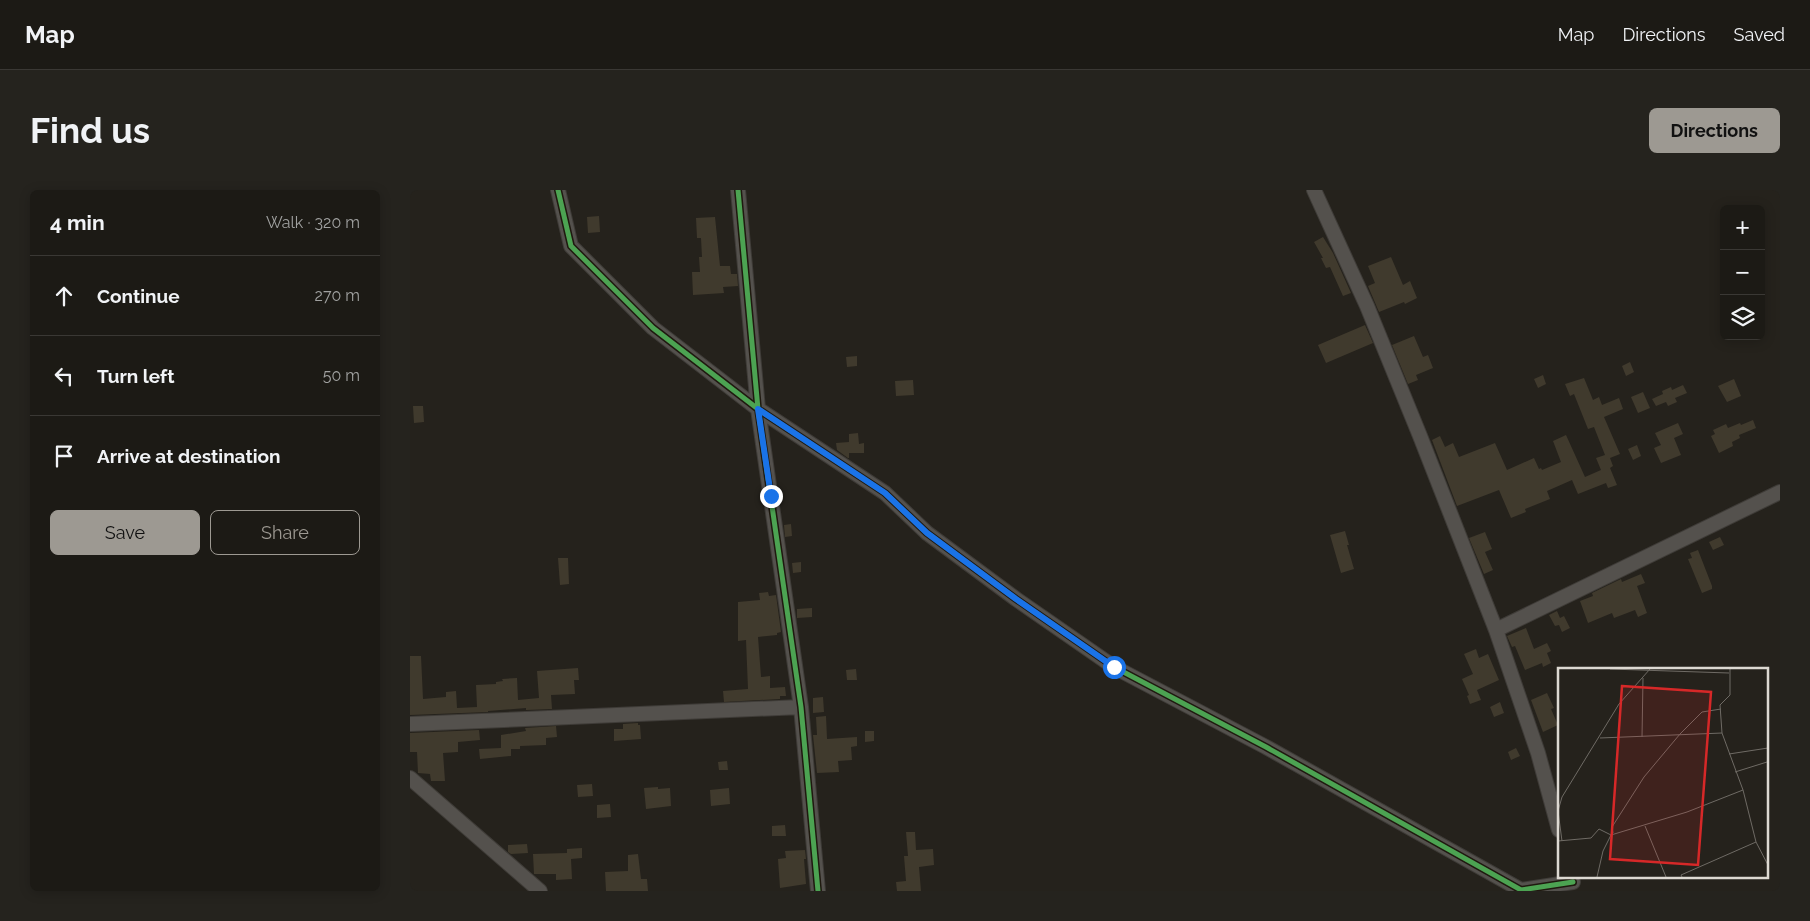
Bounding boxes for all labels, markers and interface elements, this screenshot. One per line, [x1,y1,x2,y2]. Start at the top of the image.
text: Map [25,20,75,49]
text: Map [1558,24,1594,45]
text: Directions [1622,24,1706,45]
text: Saved [1734,24,1785,45]
button: Directions [1649,108,1780,153]
text: Find us [30,110,150,151]
map controls [1720,205,1765,340]
button: + [1720,205,1765,250]
text: 4 min [50,210,105,235]
text: Walk · 320 m [266,213,360,232]
button: − [1720,250,1765,295]
icon: ahead [50,282,78,310]
text: Continue [97,285,180,307]
text: 270 m [315,286,360,305]
button: layers [1720,295,1765,340]
icon: left [50,362,78,390]
text: Turn left [97,365,174,387]
text: 50 m [323,366,360,385]
icon: arrive [50,442,78,470]
text: Arrive at destination [97,445,281,467]
route end [760,485,783,508]
button: Save [50,510,200,555]
button: Share [210,510,360,555]
route start [1103,656,1126,679]
inset map [1558,668,1768,878]

